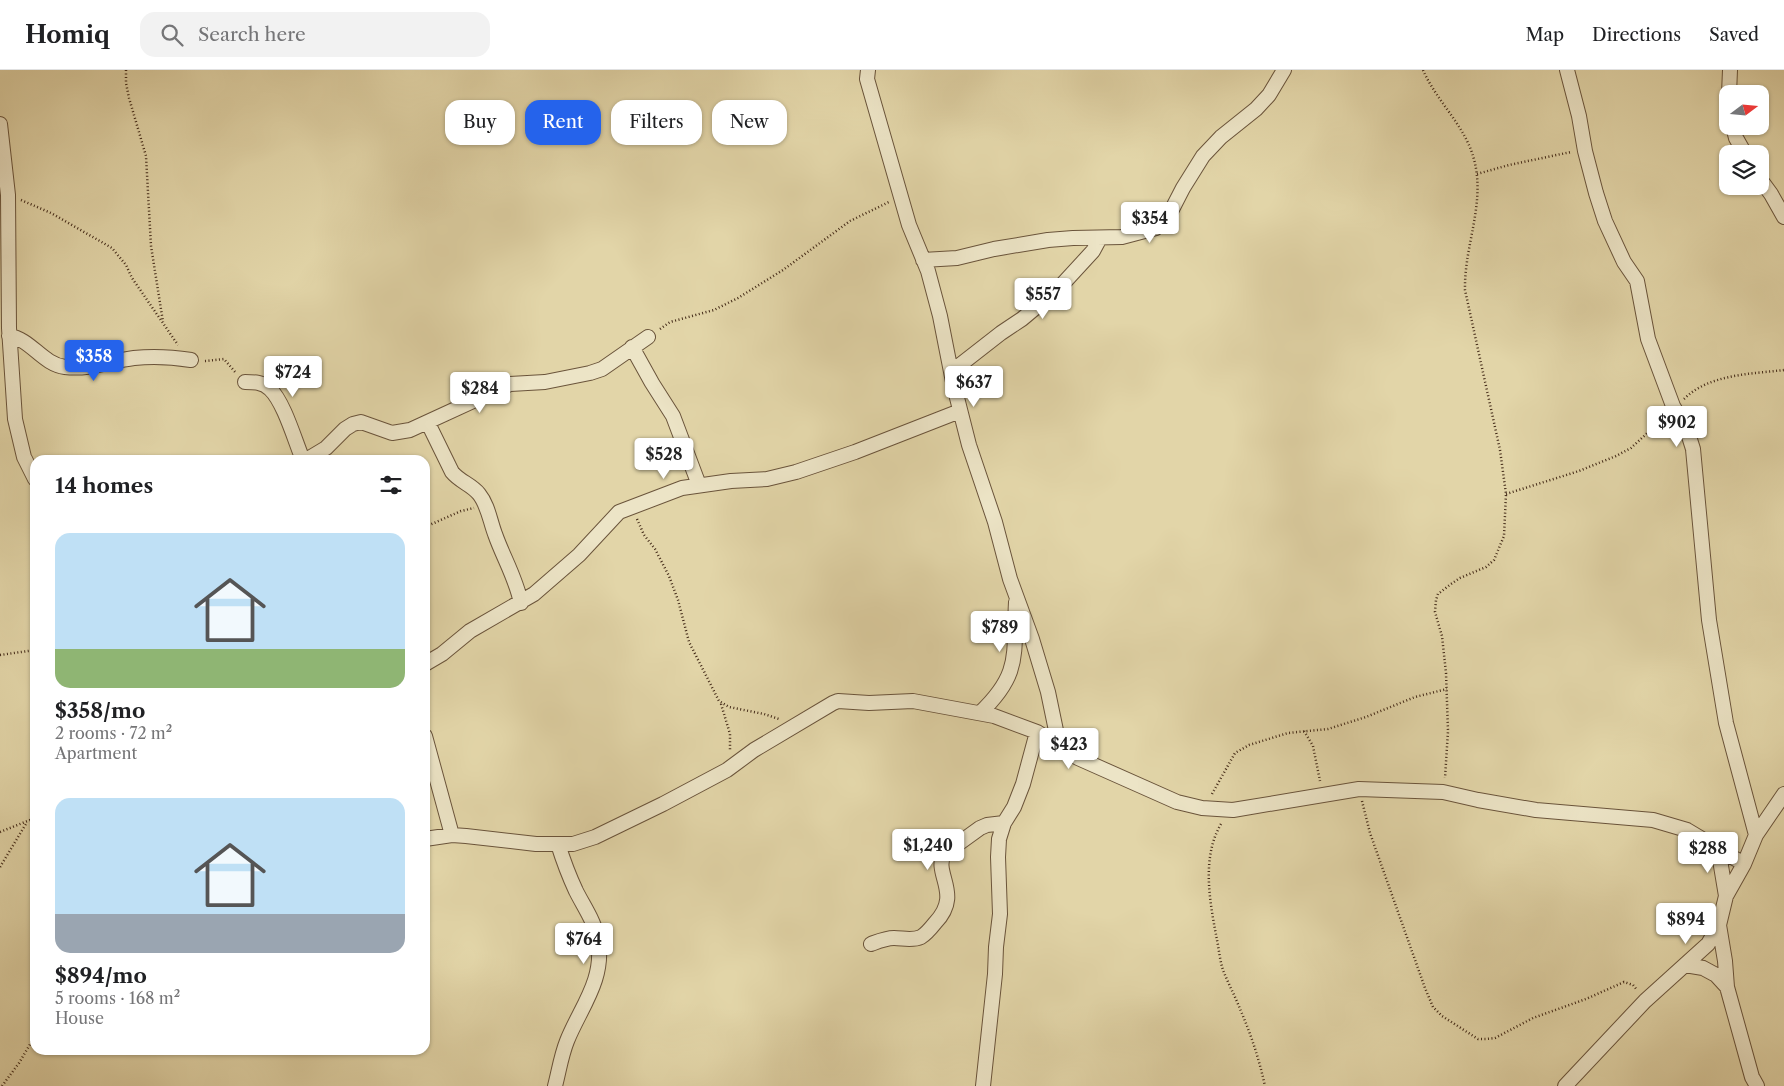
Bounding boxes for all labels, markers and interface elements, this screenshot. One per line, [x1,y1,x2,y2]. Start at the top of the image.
search box [140,12,490,57]
text: Homiq [25,20,110,49]
icon: search [158,21,186,49]
text: Search here [198,23,306,46]
text: Map [1525,24,1564,46]
text: Directions [1592,24,1681,46]
text: Saved [1709,24,1759,46]
north arrow [1719,85,1769,135]
map controls [1719,85,1769,195]
chip: Buy [445,100,515,145]
chip: Rent [525,100,601,145]
chip: Filters [611,100,702,145]
chip: New [712,100,787,145]
button: layers [1719,145,1769,195]
pin: $354 [1120,202,1180,244]
text: $354 [1132,208,1168,228]
pin: $557 [1013,278,1073,320]
text: $557 [1026,284,1060,304]
pin: $358 [64,340,124,382]
text: $358 [76,346,112,366]
pin: $724 [263,356,323,398]
text: $724 [275,362,311,382]
pin: $637 [944,366,1004,408]
pin: $284 [450,372,510,414]
text: $637 [956,372,992,392]
text: $284 [461,378,499,398]
pin: $902 [1647,406,1707,448]
text: $902 [1658,412,1696,432]
pin: $528 [634,438,694,480]
text: $528 [645,444,683,464]
icon: filters [377,471,405,499]
text: 14 homes [55,473,153,498]
icon: home [185,565,275,655]
pin: $789 [970,610,1030,653]
text: $789 [982,617,1018,637]
text: $358/mo [55,698,145,723]
text: 2 rooms · 72 m² [55,723,172,743]
pin: $423 [1039,728,1099,770]
text: $423 [1051,734,1087,754]
text: Apartment [55,743,137,763]
pin: $1,240 [887,828,969,871]
icon: home [185,830,275,920]
pin: $288 [1678,832,1738,874]
text: $1,240 [903,835,953,855]
text: $288 [1689,838,1727,858]
pin: $894 [1656,902,1716,945]
text: $894 [1667,909,1705,929]
pin: $764 [554,922,614,965]
text: $764 [566,929,602,949]
text: $894/mo [55,963,147,988]
text: 5 rooms · 168 m² [55,988,180,1008]
text: House [55,1008,104,1028]

